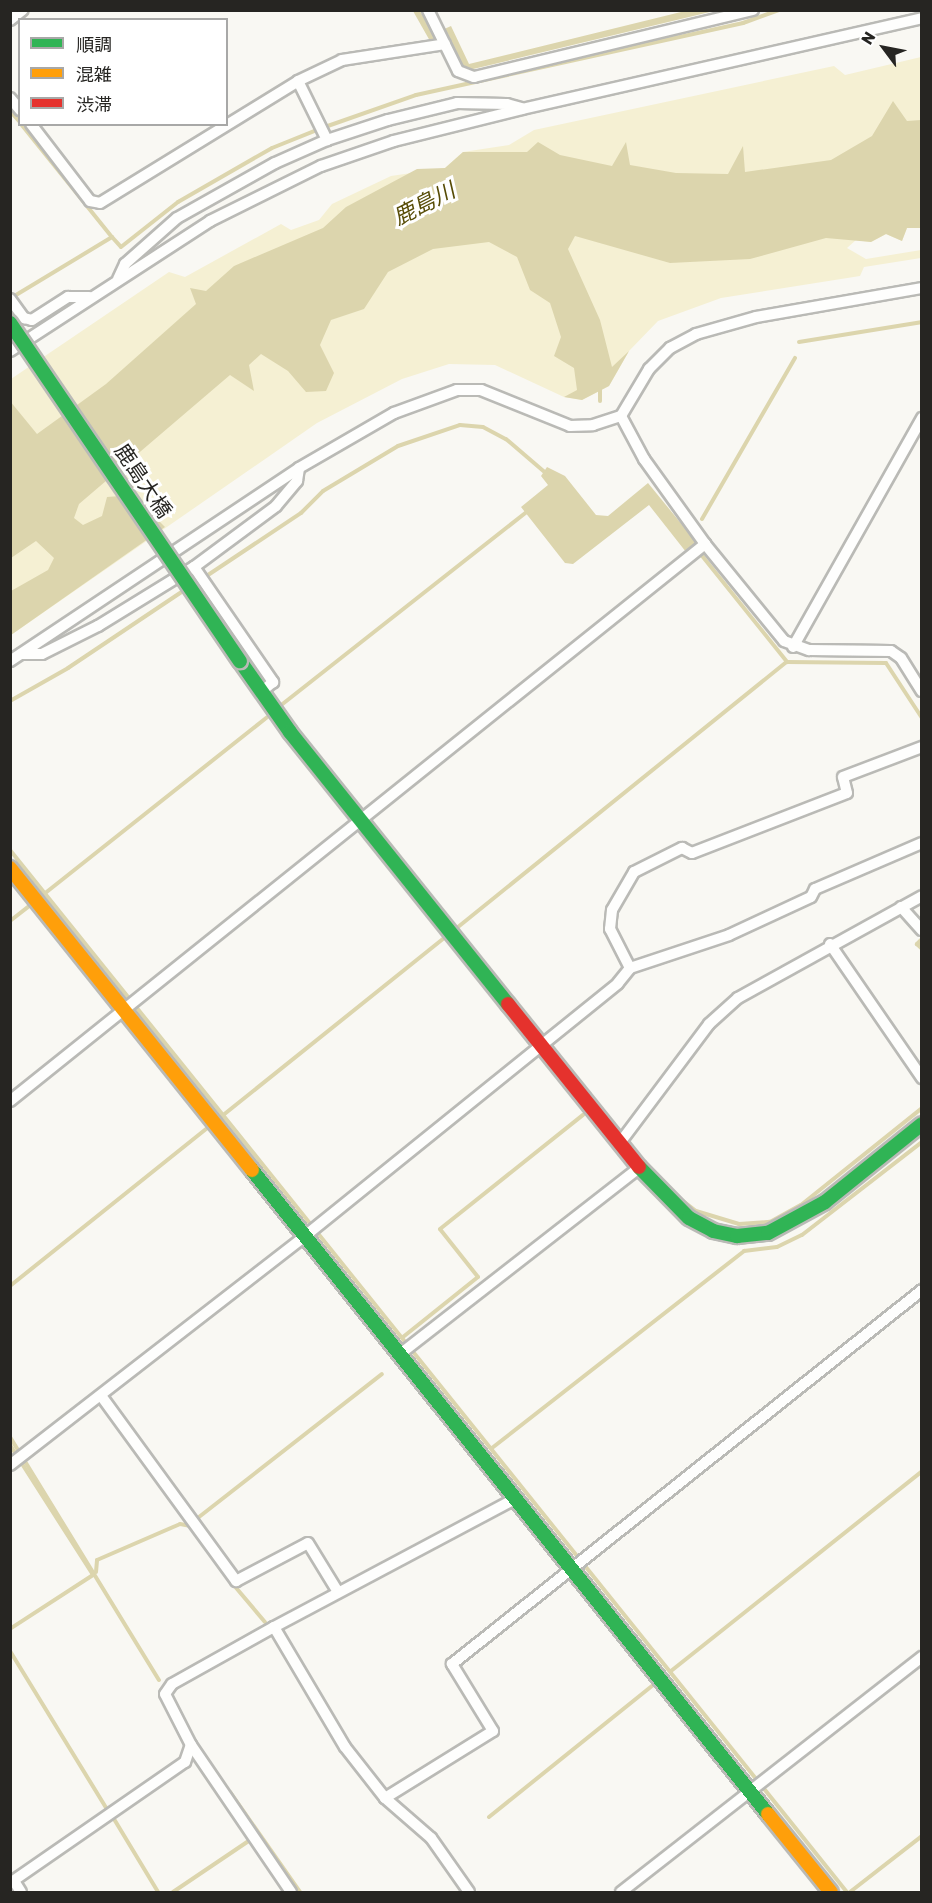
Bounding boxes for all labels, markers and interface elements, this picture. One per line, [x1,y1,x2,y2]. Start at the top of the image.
legend [18,18,228,126]
north arrow [854,18,914,78]
text: N [857,28,879,48]
text: 順調 [76,34,112,56]
text: 混雑 [76,64,112,86]
text: 渋滞 [76,94,112,116]
water label: 鹿島川 [389,177,459,231]
street label: 鹿島大橋 [109,439,177,523]

